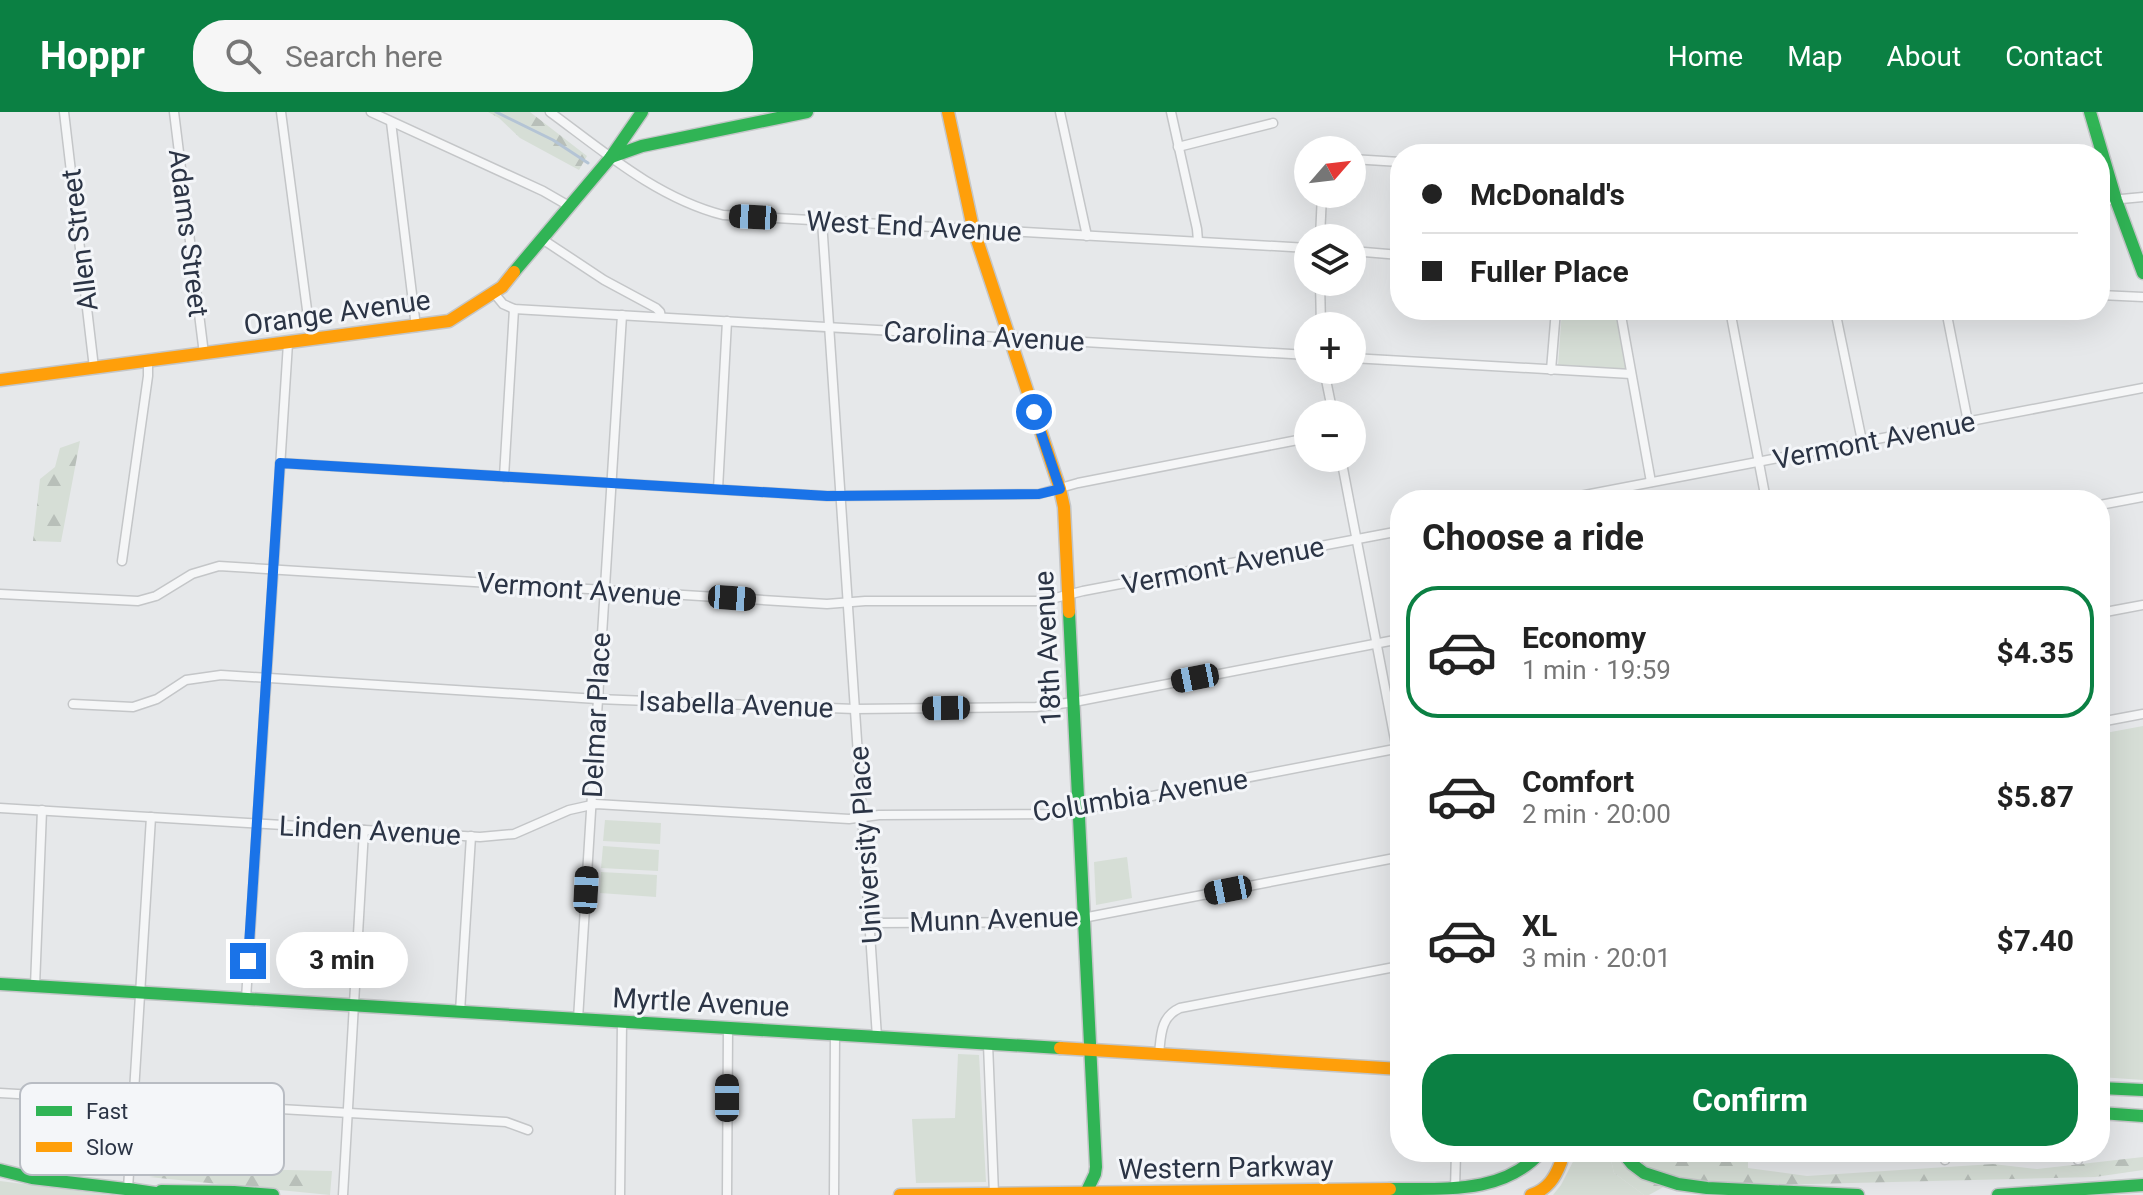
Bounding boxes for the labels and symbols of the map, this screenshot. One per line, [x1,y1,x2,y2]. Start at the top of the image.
north arrow [1294,136,1366,208]
street label: Adams Street [162,147,215,319]
street label: Allen Street [54,167,105,313]
car [728,204,778,230]
street label: West End Avenue [806,204,1022,249]
street label: Orange Avenue [242,283,432,342]
street label: Carolina Avenue [883,315,1085,358]
route start [1016,394,1052,430]
street label: Vermont Avenue [1770,405,1978,476]
street label: Vermont Avenue [1119,530,1327,601]
street label: Vermont Avenue [475,566,682,613]
street label: 18th Avenue [1027,570,1068,726]
car [707,584,757,612]
street label: Delmar Place [576,632,617,799]
car [1169,662,1221,694]
street label: Isabella Avenue [638,685,834,724]
car [922,696,970,720]
street label: University Place [842,745,889,945]
street label: Columbia Avenue [1030,762,1250,829]
street label: Linden Avenue [278,809,462,852]
car [573,865,599,915]
car [1202,874,1254,906]
street label: Munn Avenue [909,900,1079,939]
callout: 3 min [276,933,408,989]
route end [230,943,266,979]
street label: Myrtle Avenue [612,981,790,1024]
car [715,1074,739,1122]
legend [20,1083,284,1175]
text: Fast [86,1099,128,1124]
text: Slow [86,1135,134,1160]
street label: Western Parkway [1118,1149,1334,1186]

